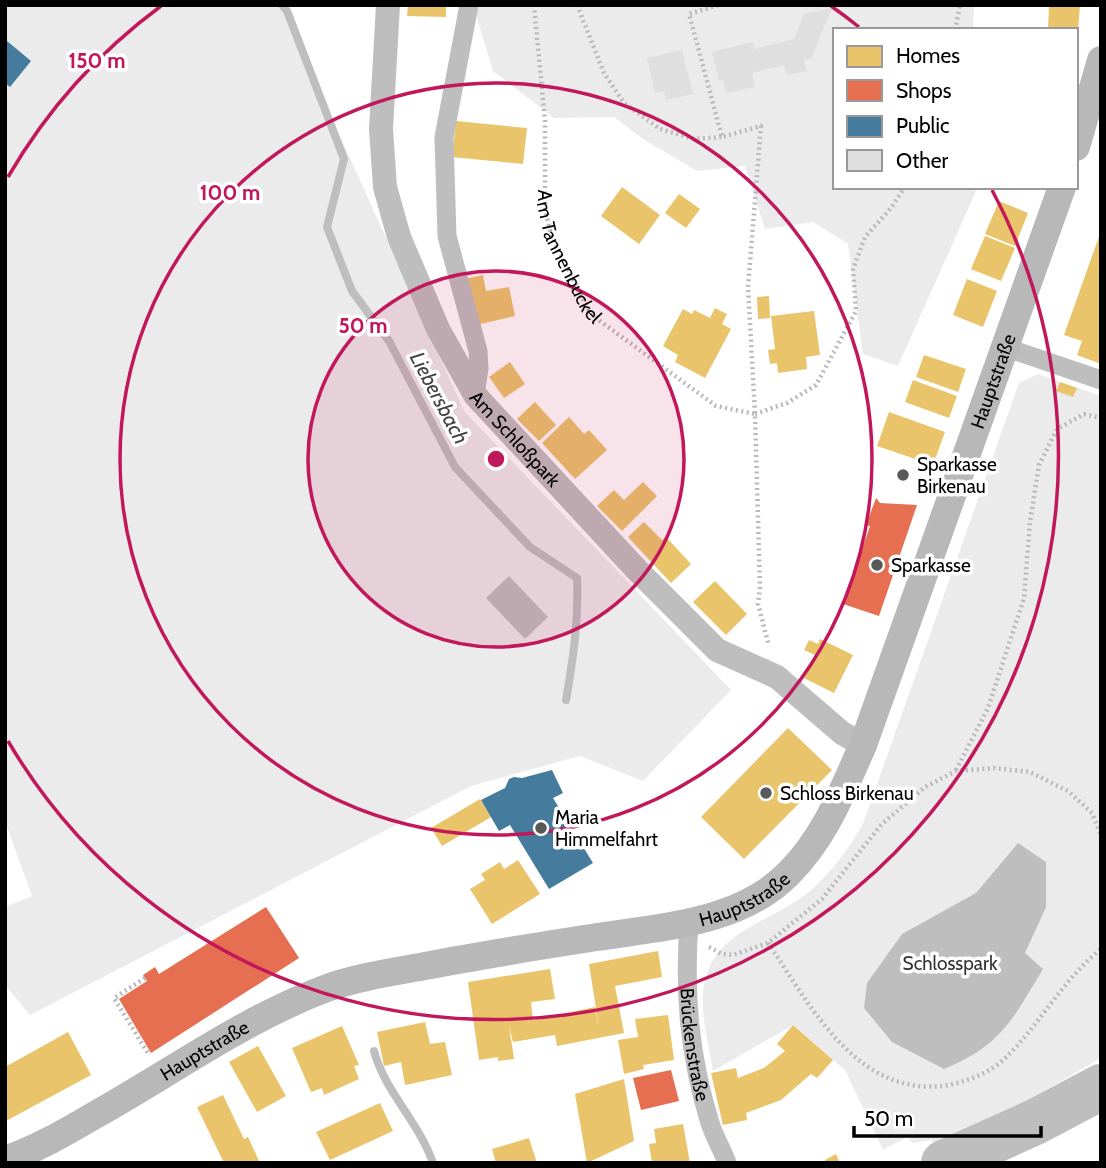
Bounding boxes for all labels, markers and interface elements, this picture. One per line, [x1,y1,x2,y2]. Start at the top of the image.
legend [833,28,1078,189]
text: Homes [896,43,960,68]
text: 150 m [69,48,125,73]
text: Shops [896,78,952,103]
text: Public [896,113,950,138]
text: Other [896,148,948,173]
text: 100 m [200,180,260,205]
street label: Am Tannenbuckel [532,190,607,328]
text: 50 m [338,313,388,338]
street label: Hauptstraße [966,331,1021,432]
water label: Liebersbach [405,347,474,448]
street label: Am Schloßpark [465,386,565,492]
centre of rings [484,447,508,471]
place label: Sparkasse Birkenau [917,453,997,498]
marker: Sparkasse Birkenau [895,467,911,483]
place label: Sparkasse [891,554,971,577]
marker: Sparkasse [869,557,885,573]
place label: Schloss Birkenau [780,782,914,805]
marker: Schloss Birkenau [758,785,774,801]
place label: Maria Himmelfahrt [555,806,658,851]
marker: Maria Himmelfahrt [533,820,549,836]
street label: Hauptstraße [697,867,795,932]
park label: Schlosspark [903,952,998,975]
street label: Brückenstraße [675,987,714,1104]
street label: Hauptstraße [156,1015,253,1086]
scale bar [854,1094,1041,1138]
text: 50 m [864,1106,913,1131]

